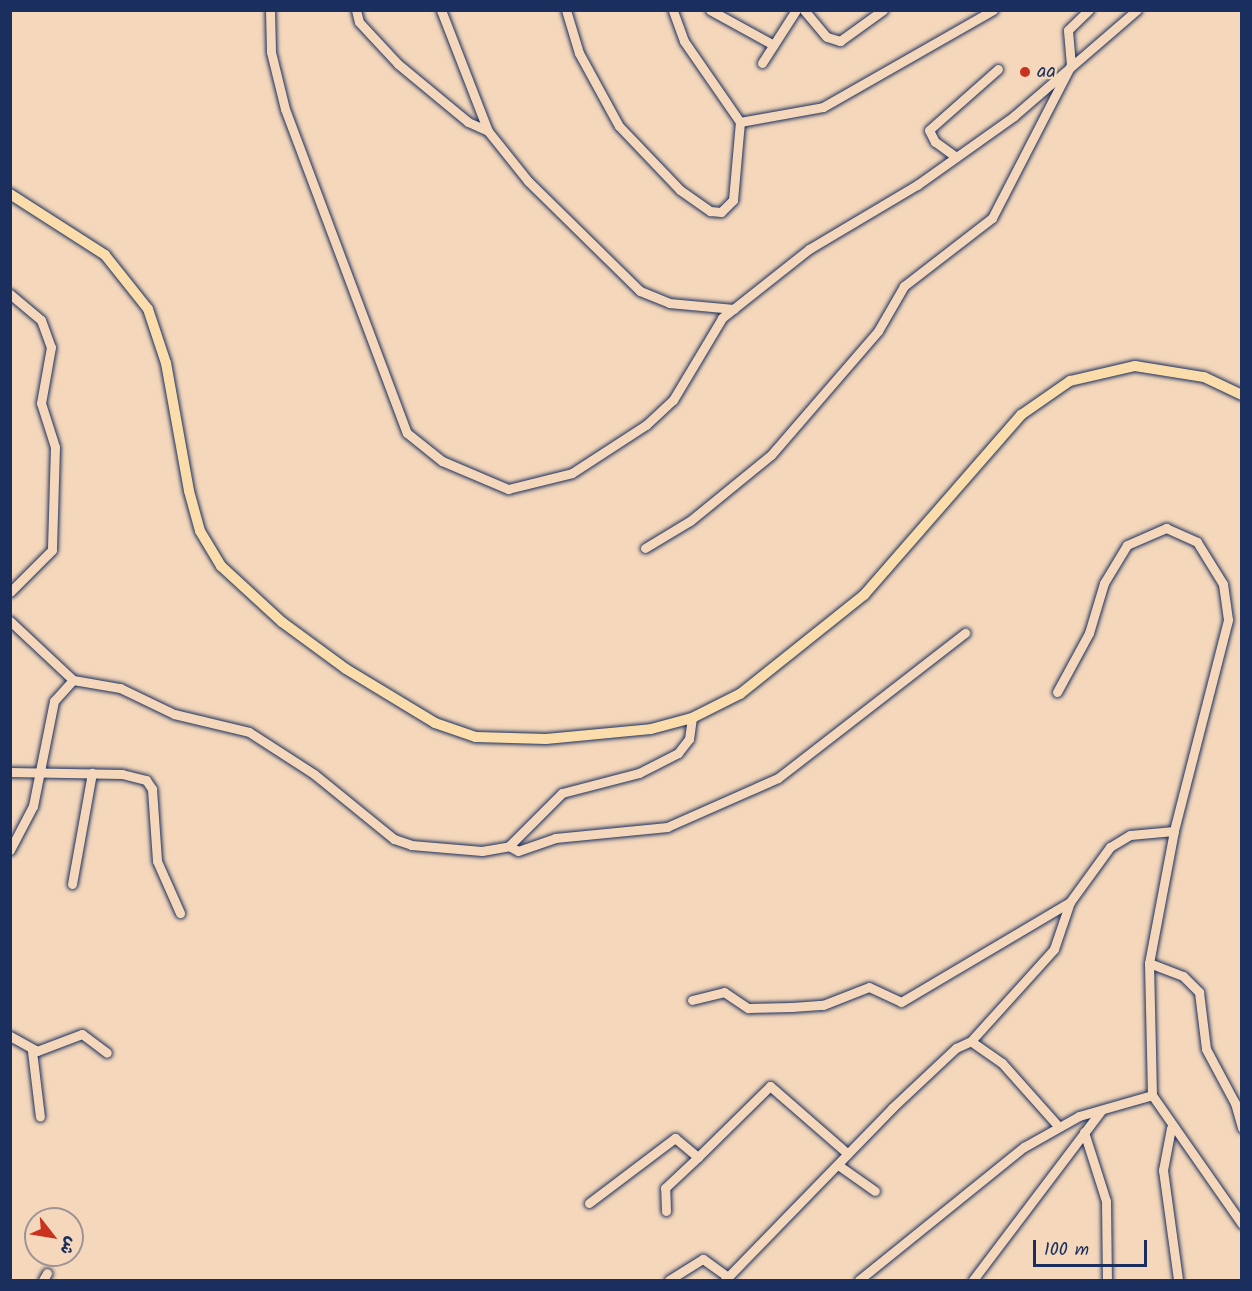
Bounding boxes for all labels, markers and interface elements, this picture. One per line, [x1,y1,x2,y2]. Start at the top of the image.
place label: aa [1037,60,1056,84]
marker: aa [1018,65,1032,79]
north arrow [24,1207,84,1267]
scale bar [1036,1228,1150,1266]
text: ش [53,1232,83,1259]
text: 100 m [1044,1236,1089,1265]

